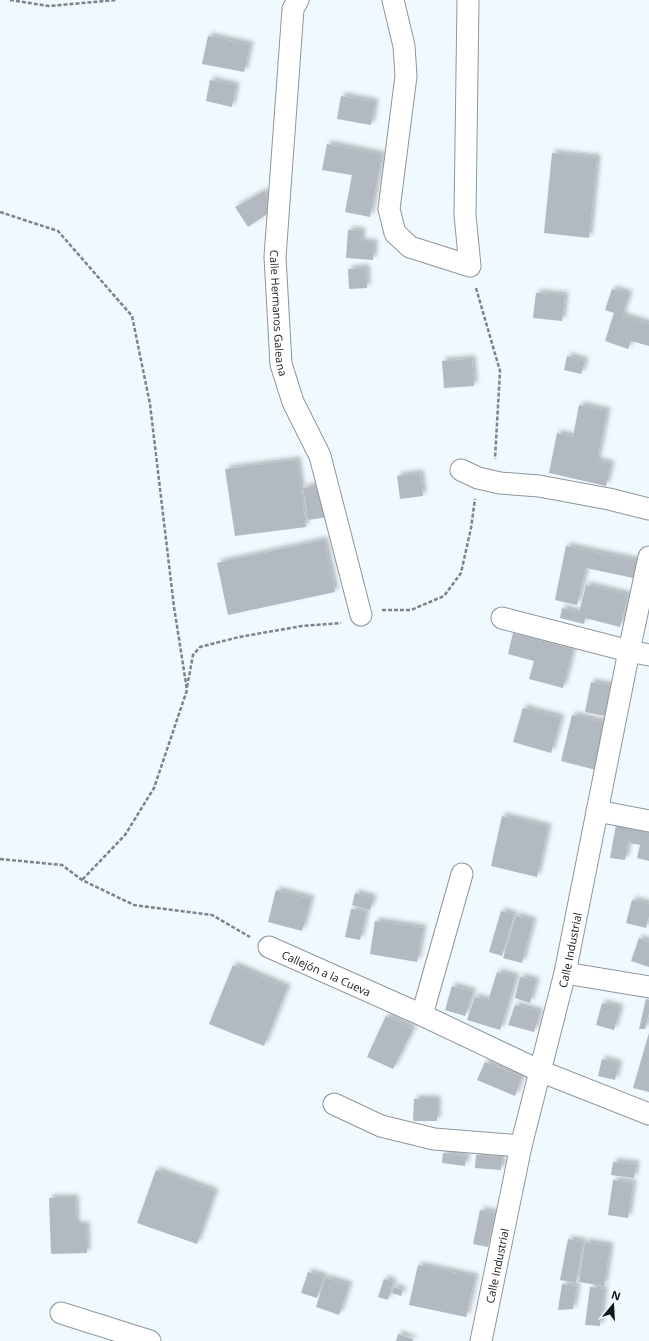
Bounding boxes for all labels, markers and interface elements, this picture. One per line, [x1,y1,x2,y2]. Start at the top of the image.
street label: Calle Hermanos Galeana [268,249,292,378]
street label: Calle Industrial [554,911,584,989]
street label: Callejón a la Cueva [280,946,374,999]
street label: Calle Industrial [481,1227,511,1304]
north arrow [593,1285,633,1325]
text: N [610,1286,623,1304]

